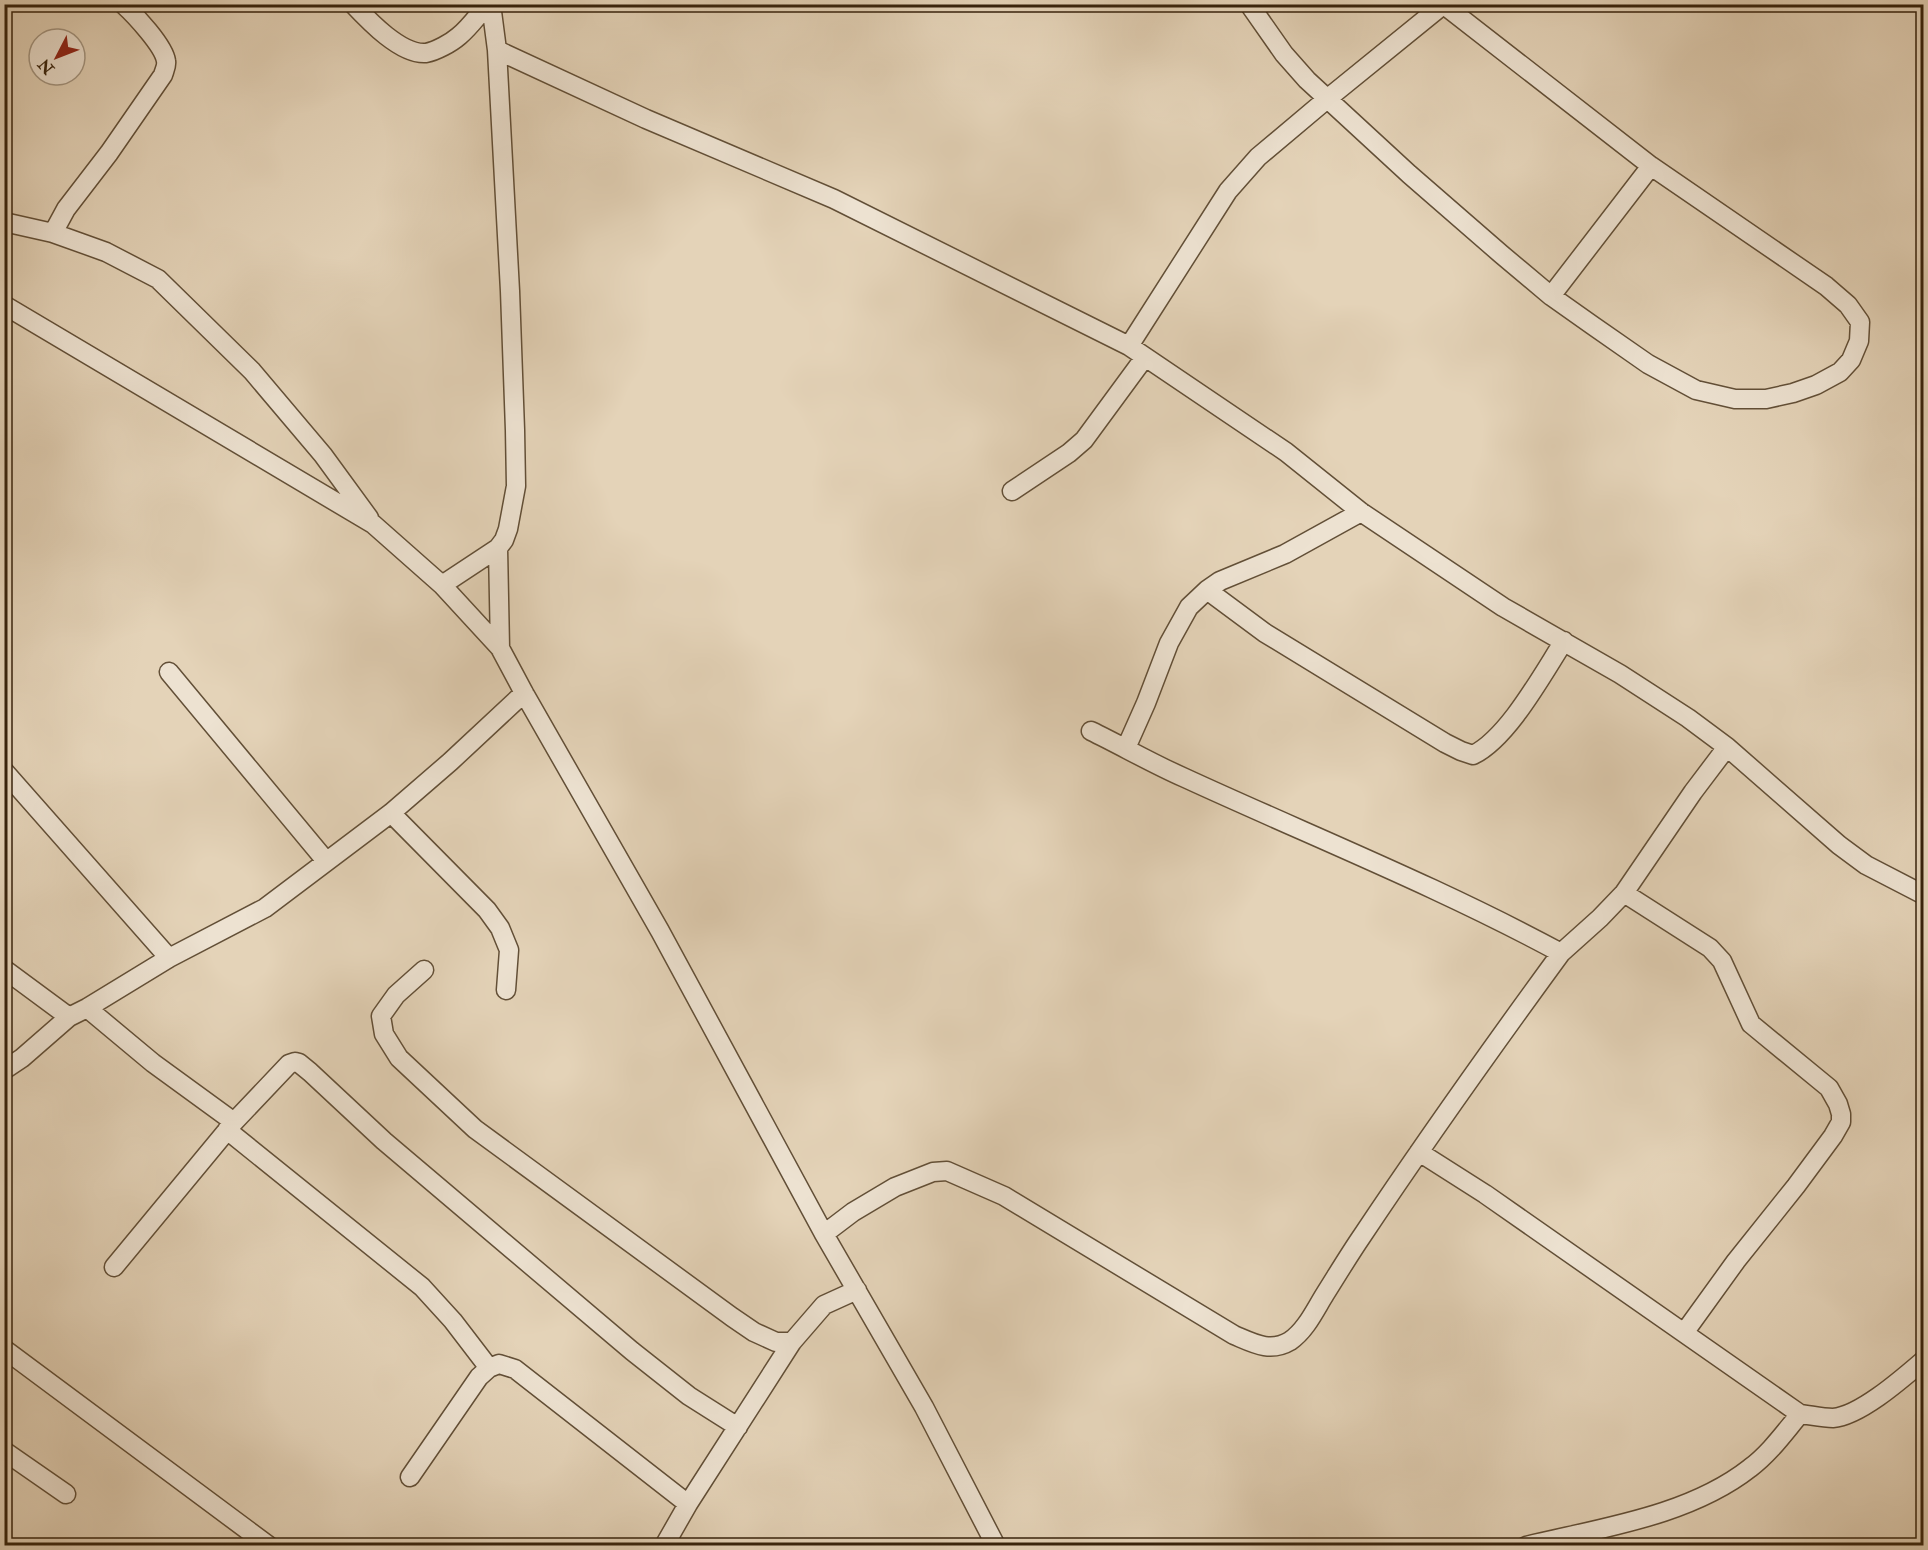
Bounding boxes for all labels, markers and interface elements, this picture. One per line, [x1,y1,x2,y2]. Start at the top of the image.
north arrow [27,27,87,87]
text: N [34,54,59,79]

